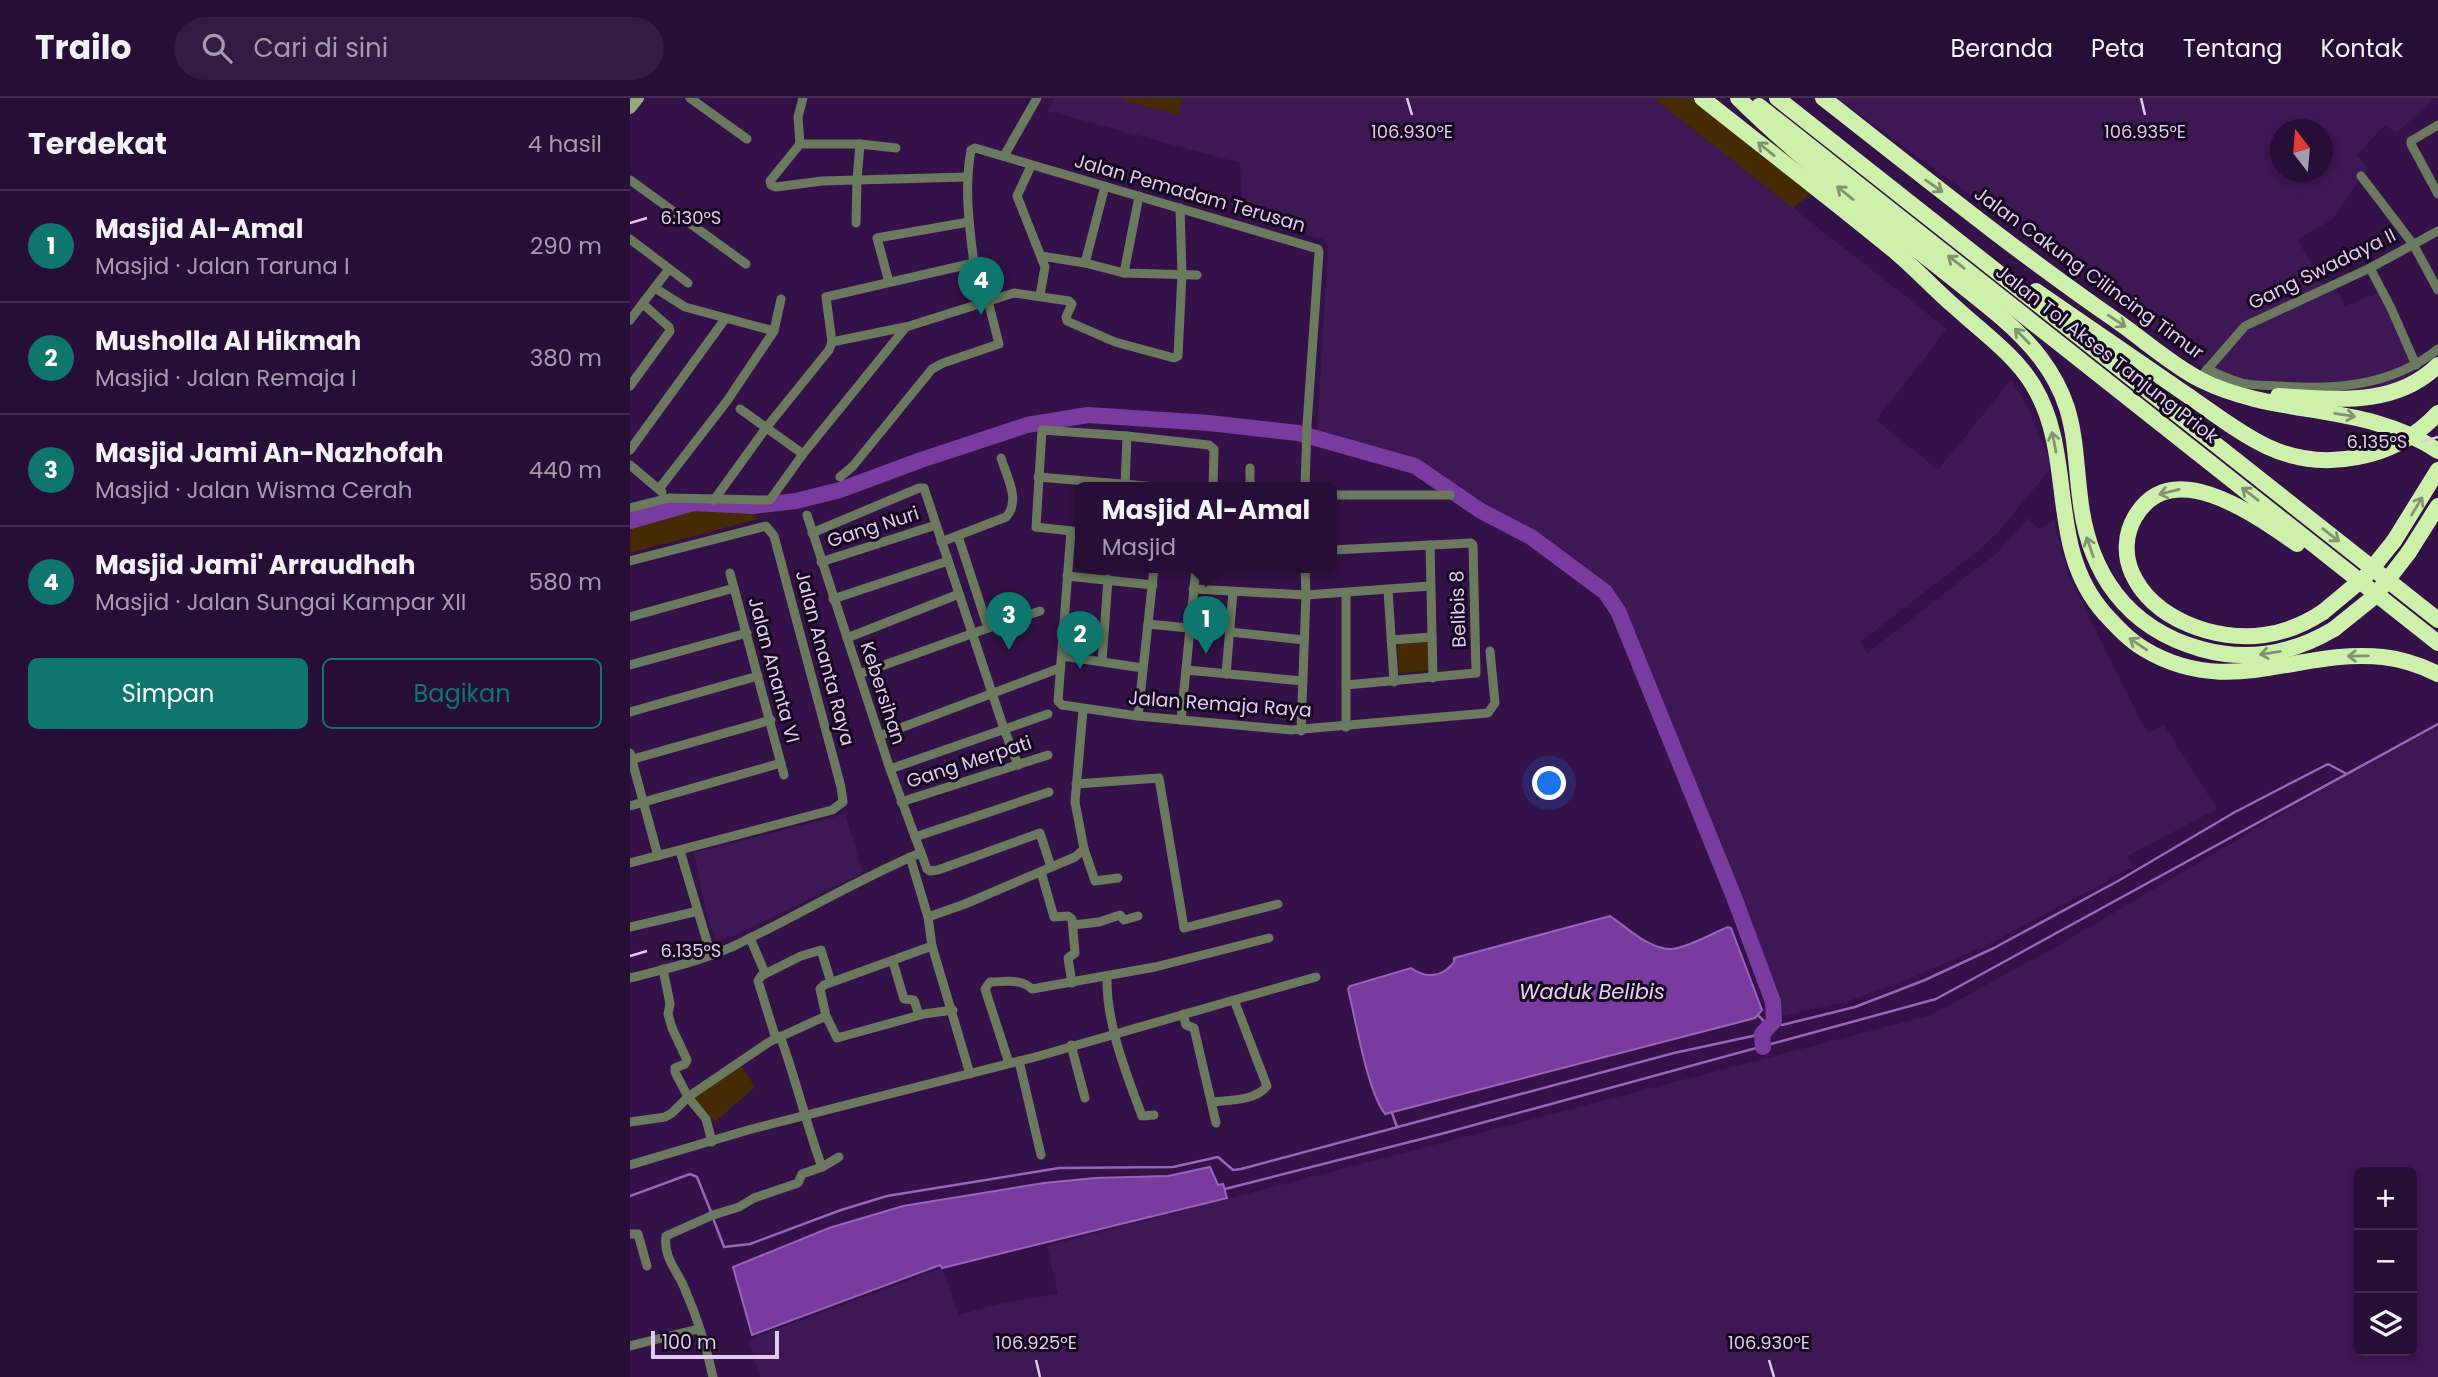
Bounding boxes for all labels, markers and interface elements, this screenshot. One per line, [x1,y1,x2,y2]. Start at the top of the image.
search box [174,17,664,80]
text: Trailo [35,24,132,71]
icon: search [198,29,236,67]
text: Cari di sini [254,30,388,66]
text: Beranda [1950,32,2053,65]
text: Peta [2091,32,2145,65]
text: Tentang [2183,32,2283,65]
text: Kontak [2321,32,2403,65]
text: 106.930°E [1371,119,1453,144]
text: 106.935°E [2104,119,2186,144]
north arrow [2270,119,2333,182]
text: Terdekat [28,122,167,165]
text: 4 hasil [528,128,602,160]
one-way arrow [1758,142,1776,157]
street label: Jalan Pemadam Terusan [1071,147,1309,239]
one-way arrow [1924,179,1943,193]
street label: Jalan Cakung Cilincing Timur [1969,180,2209,366]
one-way arrow [1836,185,1854,201]
text: 6.130°S [661,205,721,230]
text: Masjid Al-Amal [95,211,303,247]
street label: Gang Swadaya II [2244,222,2400,316]
text: 1 [47,230,55,262]
text: 290 m [530,230,602,262]
text: Masjid · Jalan Taruna I [95,250,350,282]
one-way arrow [1948,254,1966,270]
pin: 4 [958,257,1004,315]
street label: Jalan Tol Akses Tanjung Priok [1990,258,2224,450]
one-way arrow [2107,314,2126,328]
text: Musholla Al Hikmah [95,323,361,359]
one-way arrow [2013,328,2030,345]
text: 2 [44,342,58,374]
text: 380 m [530,342,602,374]
text: Masjid · Jalan Remaja I [95,362,357,394]
one-way arrow [2333,409,2356,422]
text: 6.135°S [2347,429,2407,454]
one-way arrow [2046,431,2060,454]
text: Masjid Jami An-Nazhofah [95,435,443,471]
text: 3 [44,454,58,486]
text: 440 m [529,454,602,486]
text: Masjid · Jalan Wisma Cerah [95,474,413,506]
popup [1075,482,1337,573]
one-way arrow [2159,486,2181,499]
one-way arrow [2241,487,2260,502]
text: Masjid Al-Amal [1102,492,1310,528]
one-way arrow [2410,497,2425,516]
street label: Gang Nuri [824,499,922,555]
one-way arrow [2321,527,2339,542]
text: Masjid [1102,531,1176,563]
one-way arrow [2083,537,2095,559]
text: Masjid Jami' Arraudhah [95,547,416,583]
text: 4 [43,566,59,598]
text: 580 m [529,566,602,598]
street label: Jalan Ananta Raya [789,567,861,749]
street label: Belibis 8 [1443,570,1473,648]
text: Masjid · Jalan Sungai Kampar XII [95,586,467,618]
pin: 3 [986,592,1032,650]
street label: Jalan Ananta VI [742,594,806,746]
pin: 1 [1183,596,1229,654]
pin: 2 [1057,611,1103,669]
one-way arrow [2128,637,2148,651]
street label: Kebersihan [854,638,912,748]
one-way arrow [2260,647,2282,660]
one-way arrow [2347,650,2370,663]
button: Simpan [28,658,308,729]
button: Bagikan [322,658,602,729]
street label: Jalan Remaja Raya [1127,684,1313,724]
street label: Gang Merpati [903,729,1035,795]
your location [1532,766,1566,800]
text: 6.135°S [661,938,721,963]
water label: Waduk Belibis [1519,977,1665,1006]
map controls [2354,1167,2417,1356]
button: + [2354,1167,2417,1230]
button: − [2354,1230,2417,1293]
button: layers [2354,1293,2417,1356]
scale bar [651,1328,779,1360]
text: 100 m [662,1329,717,1356]
text: 106.925°E [995,1330,1077,1355]
text: 106.930°E [1728,1330,1810,1355]

